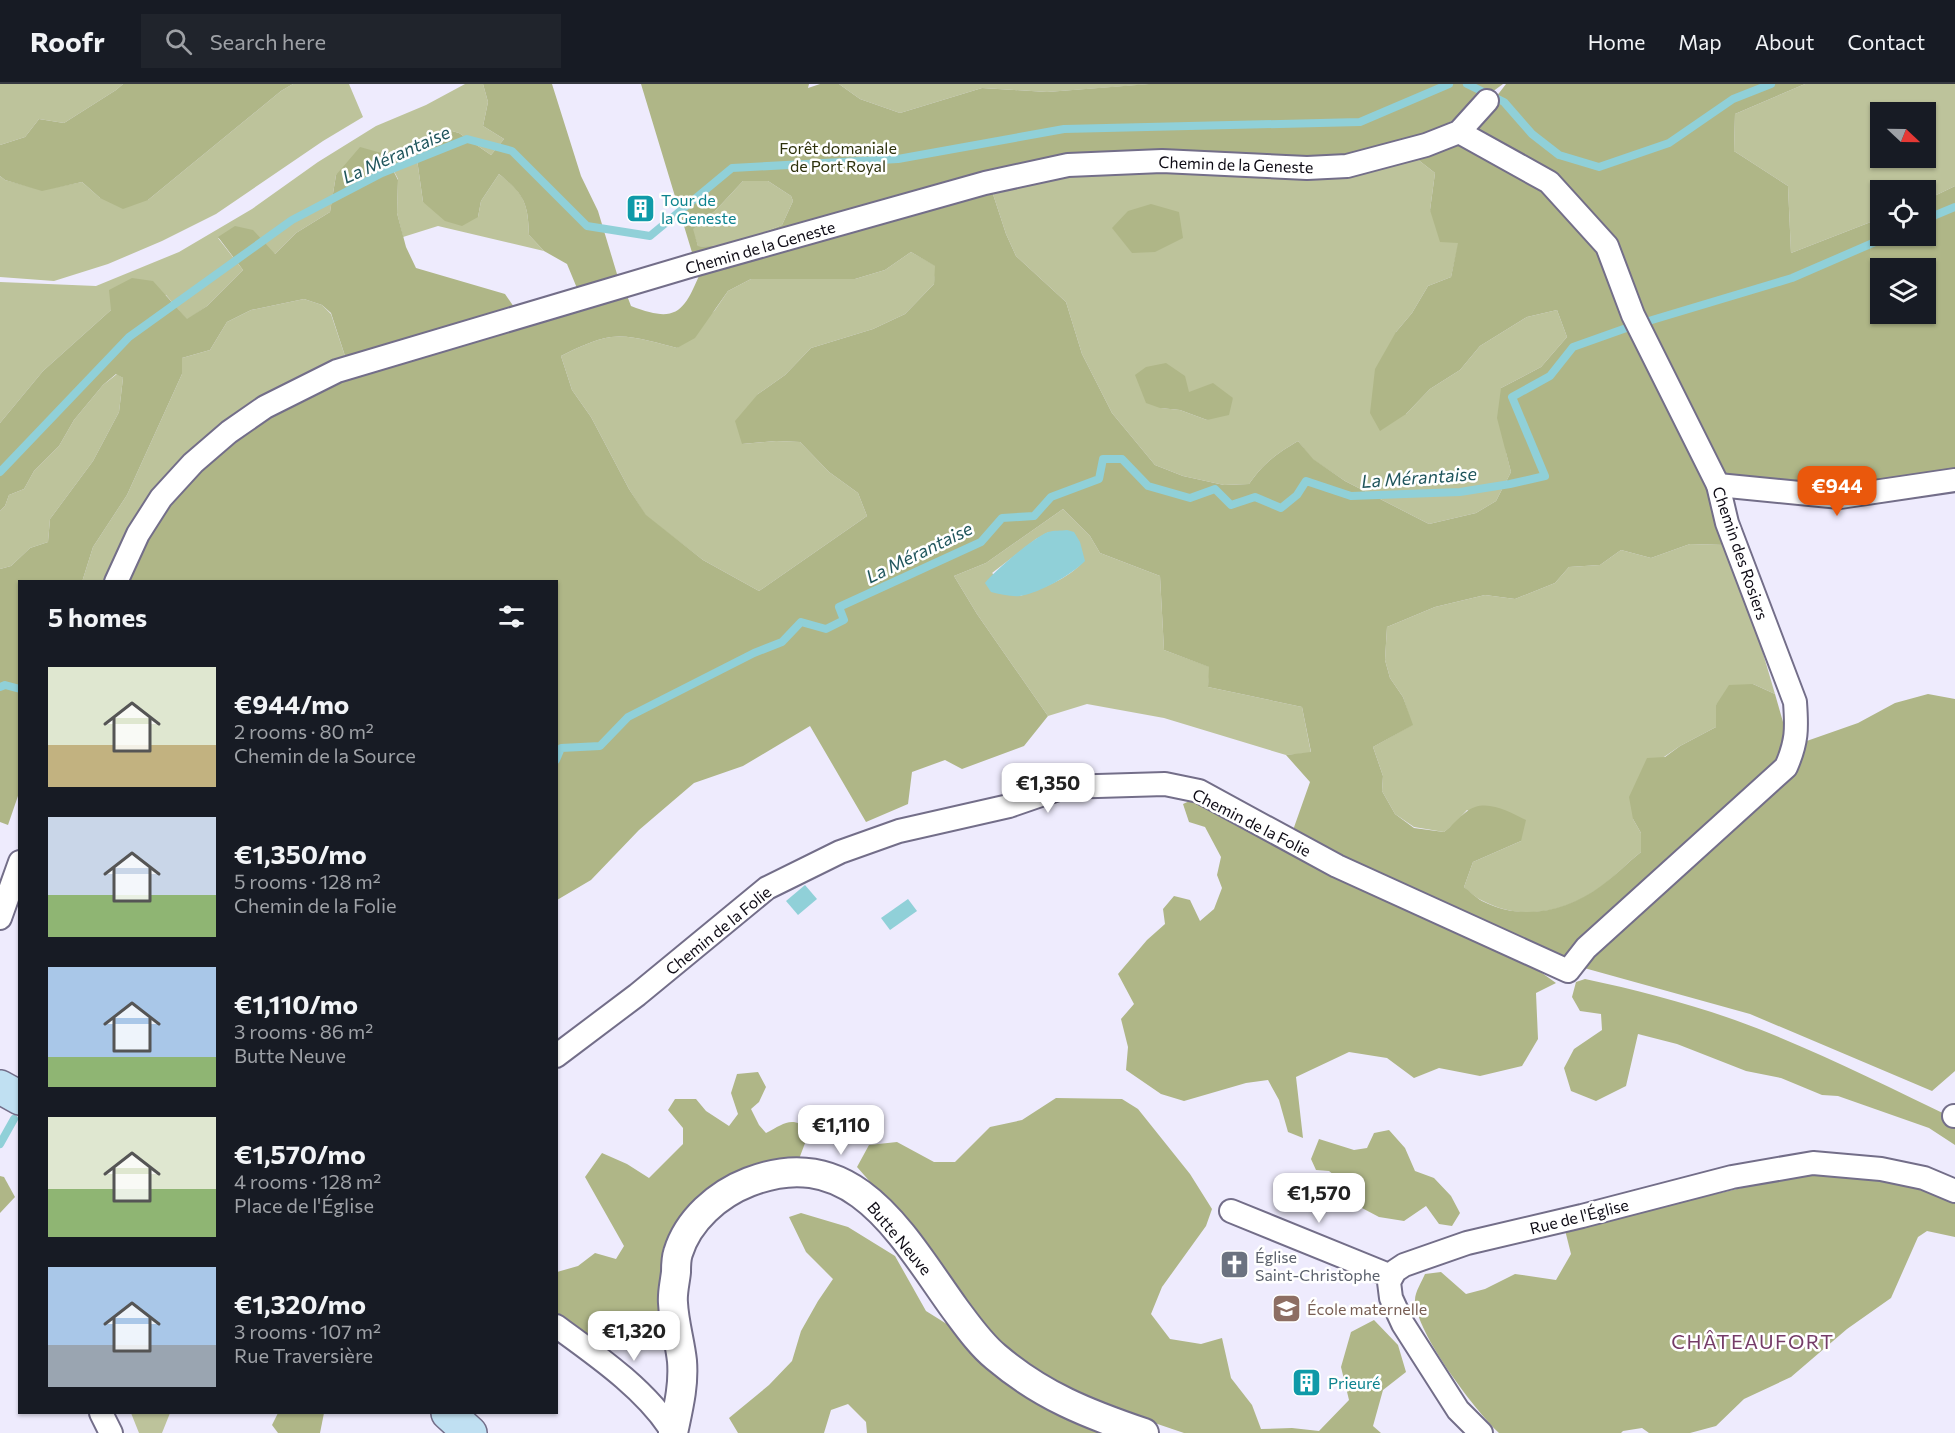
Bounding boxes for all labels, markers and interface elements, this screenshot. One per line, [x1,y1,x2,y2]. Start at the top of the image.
search box [141,14,561,68]
text: Roofr [30,24,105,58]
icon: search [162,25,195,58]
text: Search here [210,28,326,55]
text: Home [1588,29,1645,54]
text: Map [1678,29,1722,54]
text: About [1755,29,1814,54]
text: Contact [1847,29,1925,54]
north arrow [1870,102,1936,168]
map controls [1870,102,1936,324]
water label: La Mérantaise [339,120,454,188]
park label: Forêt domaniale de Port Royal [779,138,897,175]
street label: Chemin de la Geneste [1158,152,1314,176]
button: locate [1870,180,1936,246]
place label: Tour de la Geneste [661,190,736,227]
building icon: Tour de la Geneste [624,192,656,224]
street label: Chemin de la Geneste [683,217,837,277]
button: layers [1870,258,1936,324]
water label: La Mérantaise [1361,462,1478,492]
pin: €944 [1801,466,1873,517]
text: €944 [1812,473,1862,497]
street label: Chemin des Rosiers [1709,484,1773,622]
water label: La Mérantaise [862,517,976,587]
icon: filters [495,600,528,633]
text: 5 homes [48,601,147,632]
text: €944/mo [234,688,349,719]
icon: home [96,691,168,763]
text: 2 rooms · 80 m² [234,719,374,743]
text: Chemin de la Source [234,743,416,767]
pin: €1,350 [999,763,1097,814]
text: €1,350 [1016,770,1080,794]
street label: Chemin de la Folie [1190,784,1314,860]
text: €1,350/mo [234,838,367,869]
icon: home [96,841,168,913]
text: 5 rooms · 128 m² [234,869,381,893]
street label: Chemin de la Folie [661,882,775,978]
text: Chemin de la Folie [234,893,397,917]
text: €1,110/mo [234,988,358,1019]
icon: home [96,991,168,1063]
text: 3 rooms · 86 m² [234,1019,373,1043]
text: Butte Neuve [234,1043,346,1067]
pin: €1,110 [792,1105,890,1156]
text: €1,110 [812,1112,870,1136]
text: €1,570/mo [234,1138,366,1169]
icon: home [96,1141,168,1213]
text: 4 rooms · 128 m² [234,1169,381,1193]
pin: €1,570 [1270,1173,1368,1224]
text: €1,570 [1287,1180,1351,1204]
text: Place de l'Église [234,1193,374,1217]
street label: Rue de l'Église [1528,1195,1630,1237]
street label: Butte Neuve [864,1198,936,1278]
place label: Église Saint-Christophe [1255,1247,1380,1284]
church icon: Église Saint-Christophe [1218,1249,1250,1281]
text: €1,320/mo [234,1288,366,1319]
icon: home [96,1291,168,1363]
school or university icon: École maternelle [1270,1292,1302,1324]
place label: École maternelle [1307,1299,1427,1318]
pin: €1,320 [585,1311,683,1362]
text: €1,320 [602,1318,666,1342]
text: 3 rooms · 107 m² [234,1319,381,1343]
district label: CHÂTEAUFORT [1671,1329,1835,1353]
text: Rue Traversière [234,1343,373,1367]
building icon: Prieuré [1291,1366,1323,1398]
place label: Prieuré [1328,1373,1380,1392]

